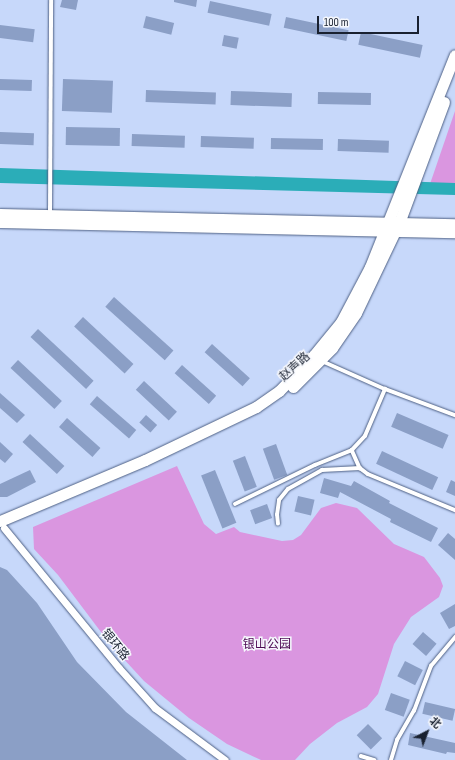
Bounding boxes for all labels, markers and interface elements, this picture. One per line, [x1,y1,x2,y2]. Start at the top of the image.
scale bar [319,8,421,34]
text: 100 m [324,15,349,30]
street label: 赵声路 [277,350,313,384]
street label: 银环路 [98,626,132,664]
park label: 银山公园 [243,638,291,652]
north arrow [407,712,447,752]
text: 北 [427,714,444,731]

